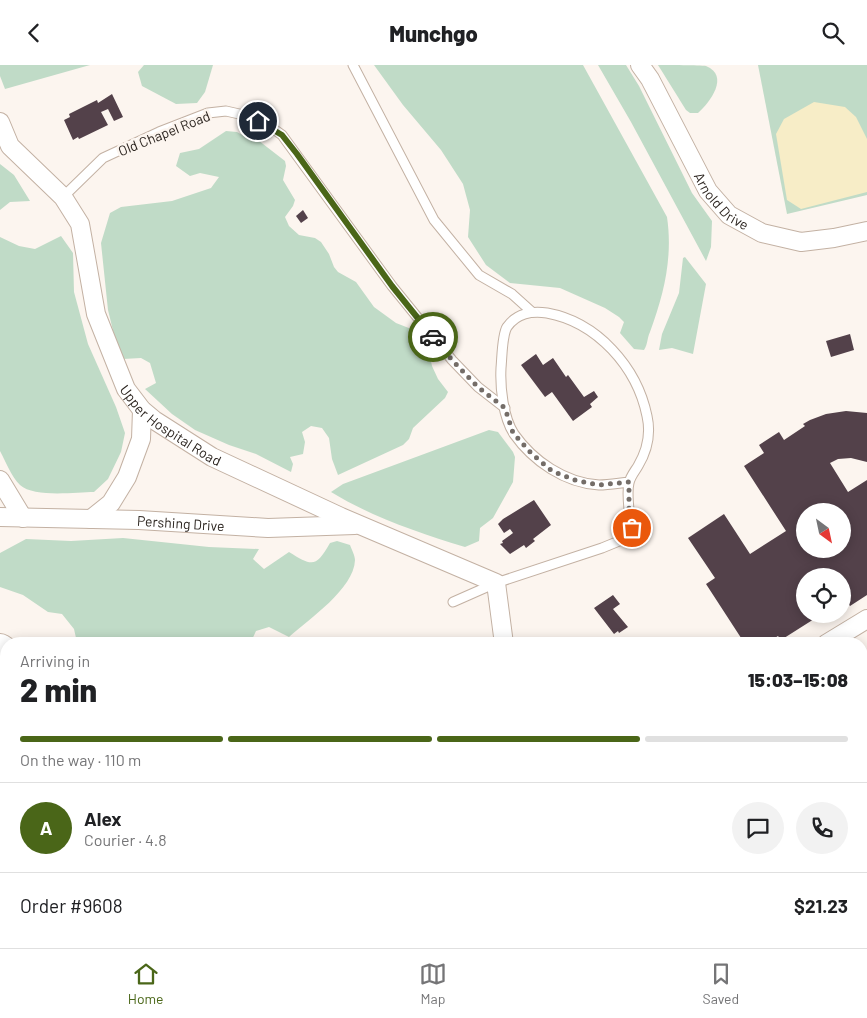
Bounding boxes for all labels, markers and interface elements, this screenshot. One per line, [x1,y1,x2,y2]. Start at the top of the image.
icon: back [20,19,48,47]
icon: search [819,19,847,47]
text: Munchgo [389,20,478,46]
pin [237,100,279,142]
street label: Old Chapel Road [116,107,212,159]
icon: home [244,107,272,135]
street label: Arnold Drive [691,169,752,233]
courier [408,312,458,362]
icon: car [419,323,447,351]
street label: Upper Hospital Road [117,381,224,469]
north arrow [796,503,851,557]
map controls [796,503,851,623]
pin [611,507,653,549]
street label: Pershing Drive [137,511,225,534]
icon: bag [618,514,646,542]
button: locate [796,568,851,623]
text: Arriving in [20,651,90,670]
text: 15:03–15:08 [748,668,848,691]
text: 2 min [20,670,97,708]
text: On the way · 110 m [20,750,141,769]
button: chat [732,802,784,854]
button: phone [796,802,848,854]
text: Alex [84,807,122,830]
text: A [40,816,52,839]
text: Courier · 4.8 [84,830,167,849]
text: Order #9608 [20,894,123,917]
text: $21.23 [794,894,848,917]
tab: Home [128,960,163,1007]
tab: Map [419,960,447,1007]
tab: Saved [702,960,739,1007]

